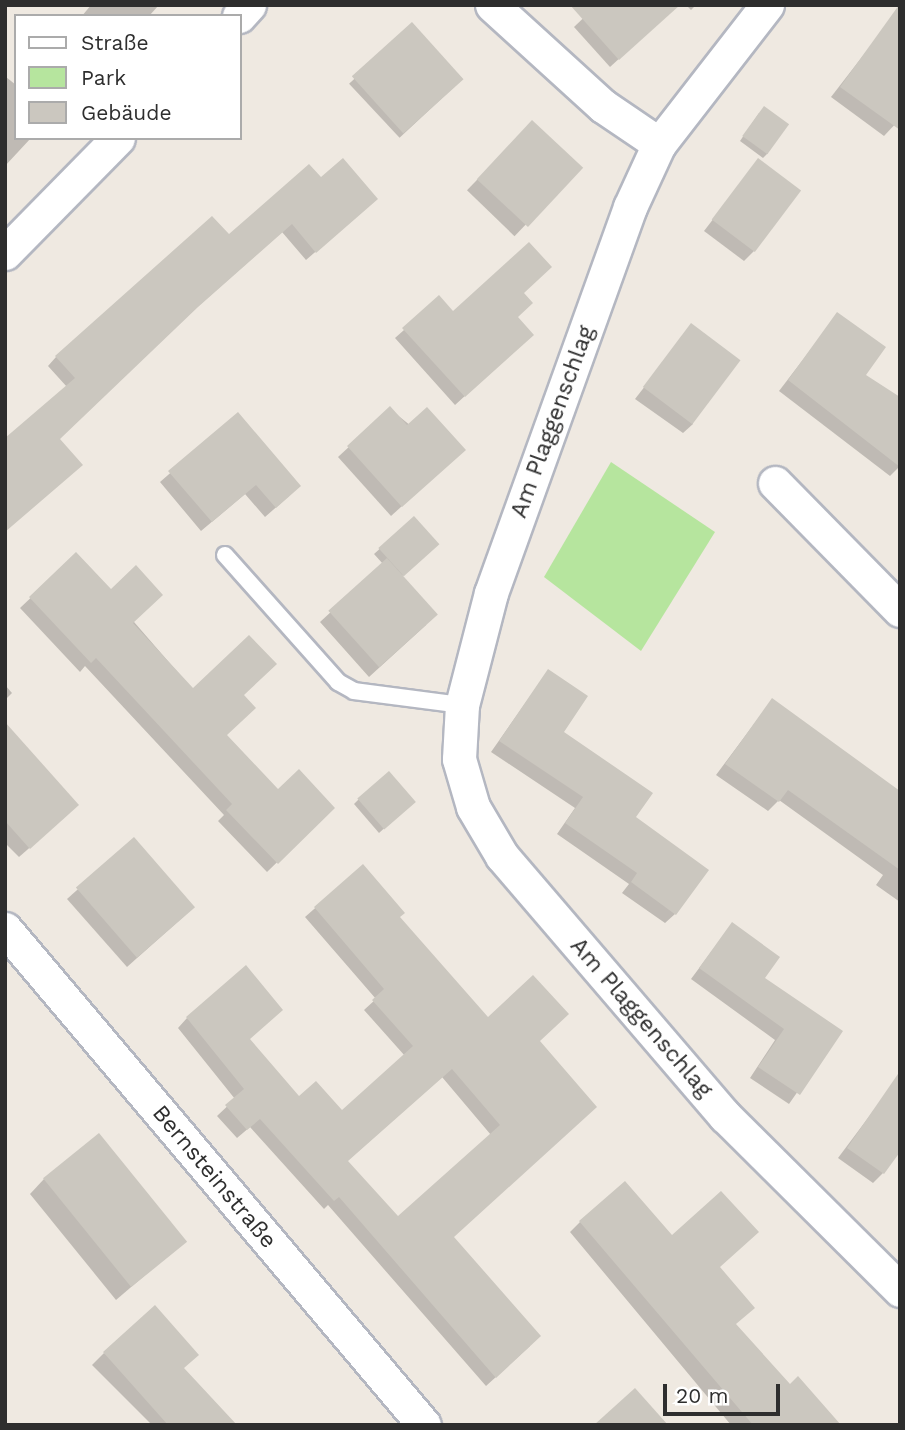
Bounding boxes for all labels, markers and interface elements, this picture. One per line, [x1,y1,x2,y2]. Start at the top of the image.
legend [14,14,242,140]
text: Straße [81,30,149,55]
text: Park [81,65,126,90]
text: Gebäude [81,100,172,125]
street label: Am Plaggenschlag [505,322,601,522]
street label: Am Plaggenschlag [564,933,718,1103]
street label: Bernsteinstraße [146,1100,282,1254]
scale bar [667,1370,784,1414]
text: 20 m [676,1383,728,1408]

